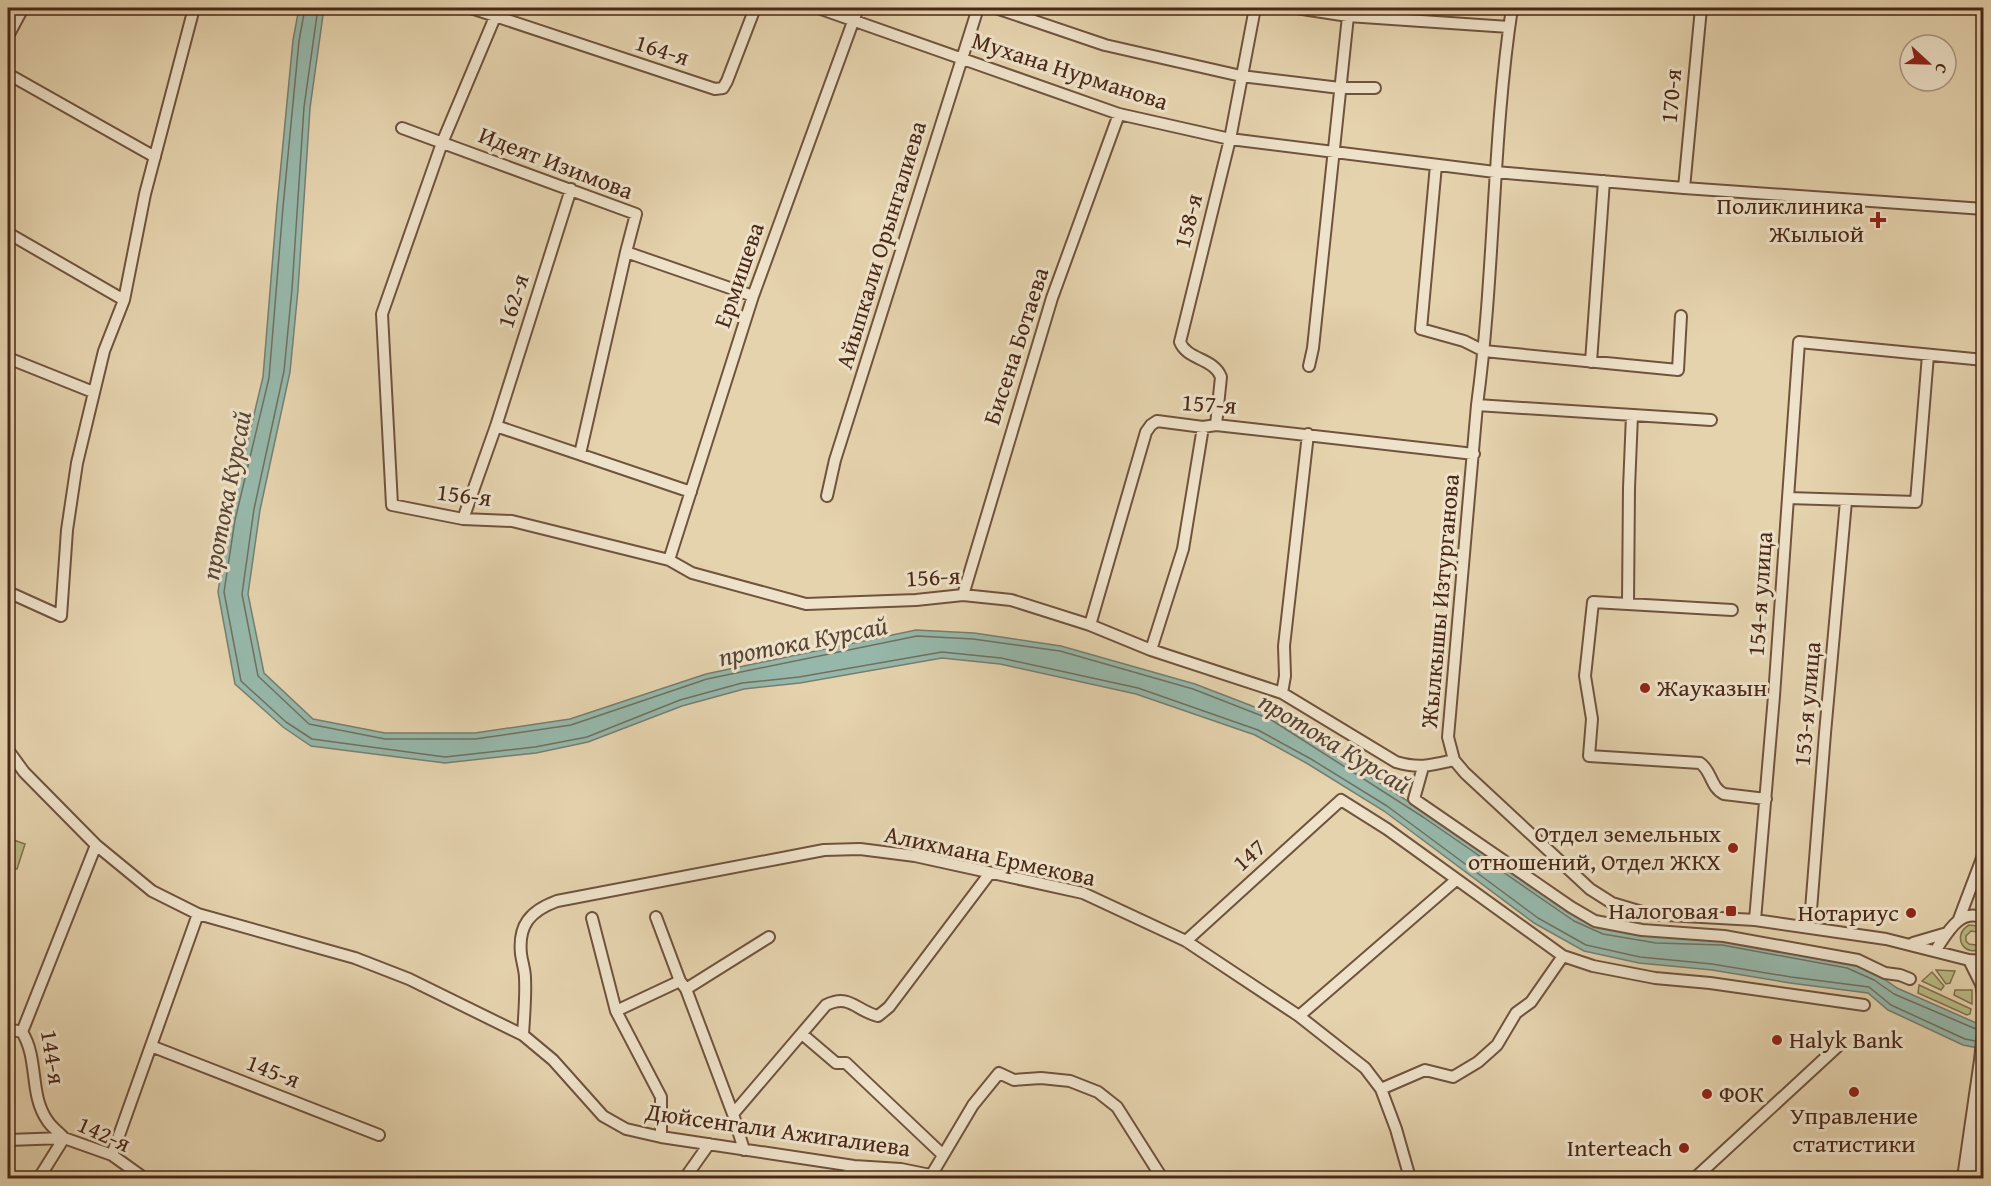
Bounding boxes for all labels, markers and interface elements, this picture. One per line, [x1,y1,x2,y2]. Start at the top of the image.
street label: Мухана Нурманова [968,22,1173,119]
street label: 164-я [631,24,694,75]
north arrow [1898,33,1958,93]
text: С [1929,60,1955,77]
street label: 170-я [1651,67,1690,125]
street label: Айыпкали Орынгалиева [826,116,935,373]
street label: Идеят Изимова [474,117,639,208]
place label: Поликлиника Жылыой [1717,188,1865,251]
street label: 158-я [1164,190,1211,252]
marker: Поликлиника Жылыой [1869,211,1887,229]
street label: Ермишева [704,217,773,332]
street label: Бисена Ботаева [974,262,1058,429]
street label: 162-я [487,269,538,332]
street label: 157-я [1180,384,1238,423]
water label: протока Курсай [190,407,261,583]
street label: Жылкышы Изтурганова [1411,472,1468,731]
street label: 156-я [435,474,494,515]
street label: 154-я улица [1738,530,1781,658]
street label: 156-я [905,558,961,595]
water label: протока Курсай [715,605,891,676]
street label: 153-я улица [1784,640,1829,768]
place label: Жауказын [1656,670,1767,705]
marker: Жауказын [1638,681,1652,695]
water label: протока Курсай [1252,682,1419,804]
street label: Алихмана Ермекова [881,816,1099,895]
place label: Отдел земельных отношений, Отдел ЖКХ [1468,816,1722,879]
street label: 147 [1224,830,1273,879]
marker: Отдел земельных отношений, Отдел ЖКХ [1726,841,1740,855]
place label: Налоговая [1609,893,1719,928]
place label: Нотариус [1798,895,1899,930]
marker: Налоговая [1724,904,1738,918]
marker: Нотариус [1904,906,1918,920]
place label: Halyk Bank [1789,1022,1904,1057]
street label: 144-я [32,1027,75,1087]
marker: Halyk Bank [1770,1033,1784,1047]
street label: 145-я [241,1044,305,1097]
place label: ФОК [1719,1076,1764,1111]
marker: Управление статистики [1847,1085,1861,1099]
marker: ФОК [1700,1087,1714,1101]
street label: Дюйсенгали Ажигалиева [642,1093,913,1165]
place label: Управление статистики [1790,1098,1918,1161]
street label: 142-я [72,1106,136,1161]
place label: Interteach [1567,1130,1673,1165]
marker: Interteach [1677,1141,1691,1155]

